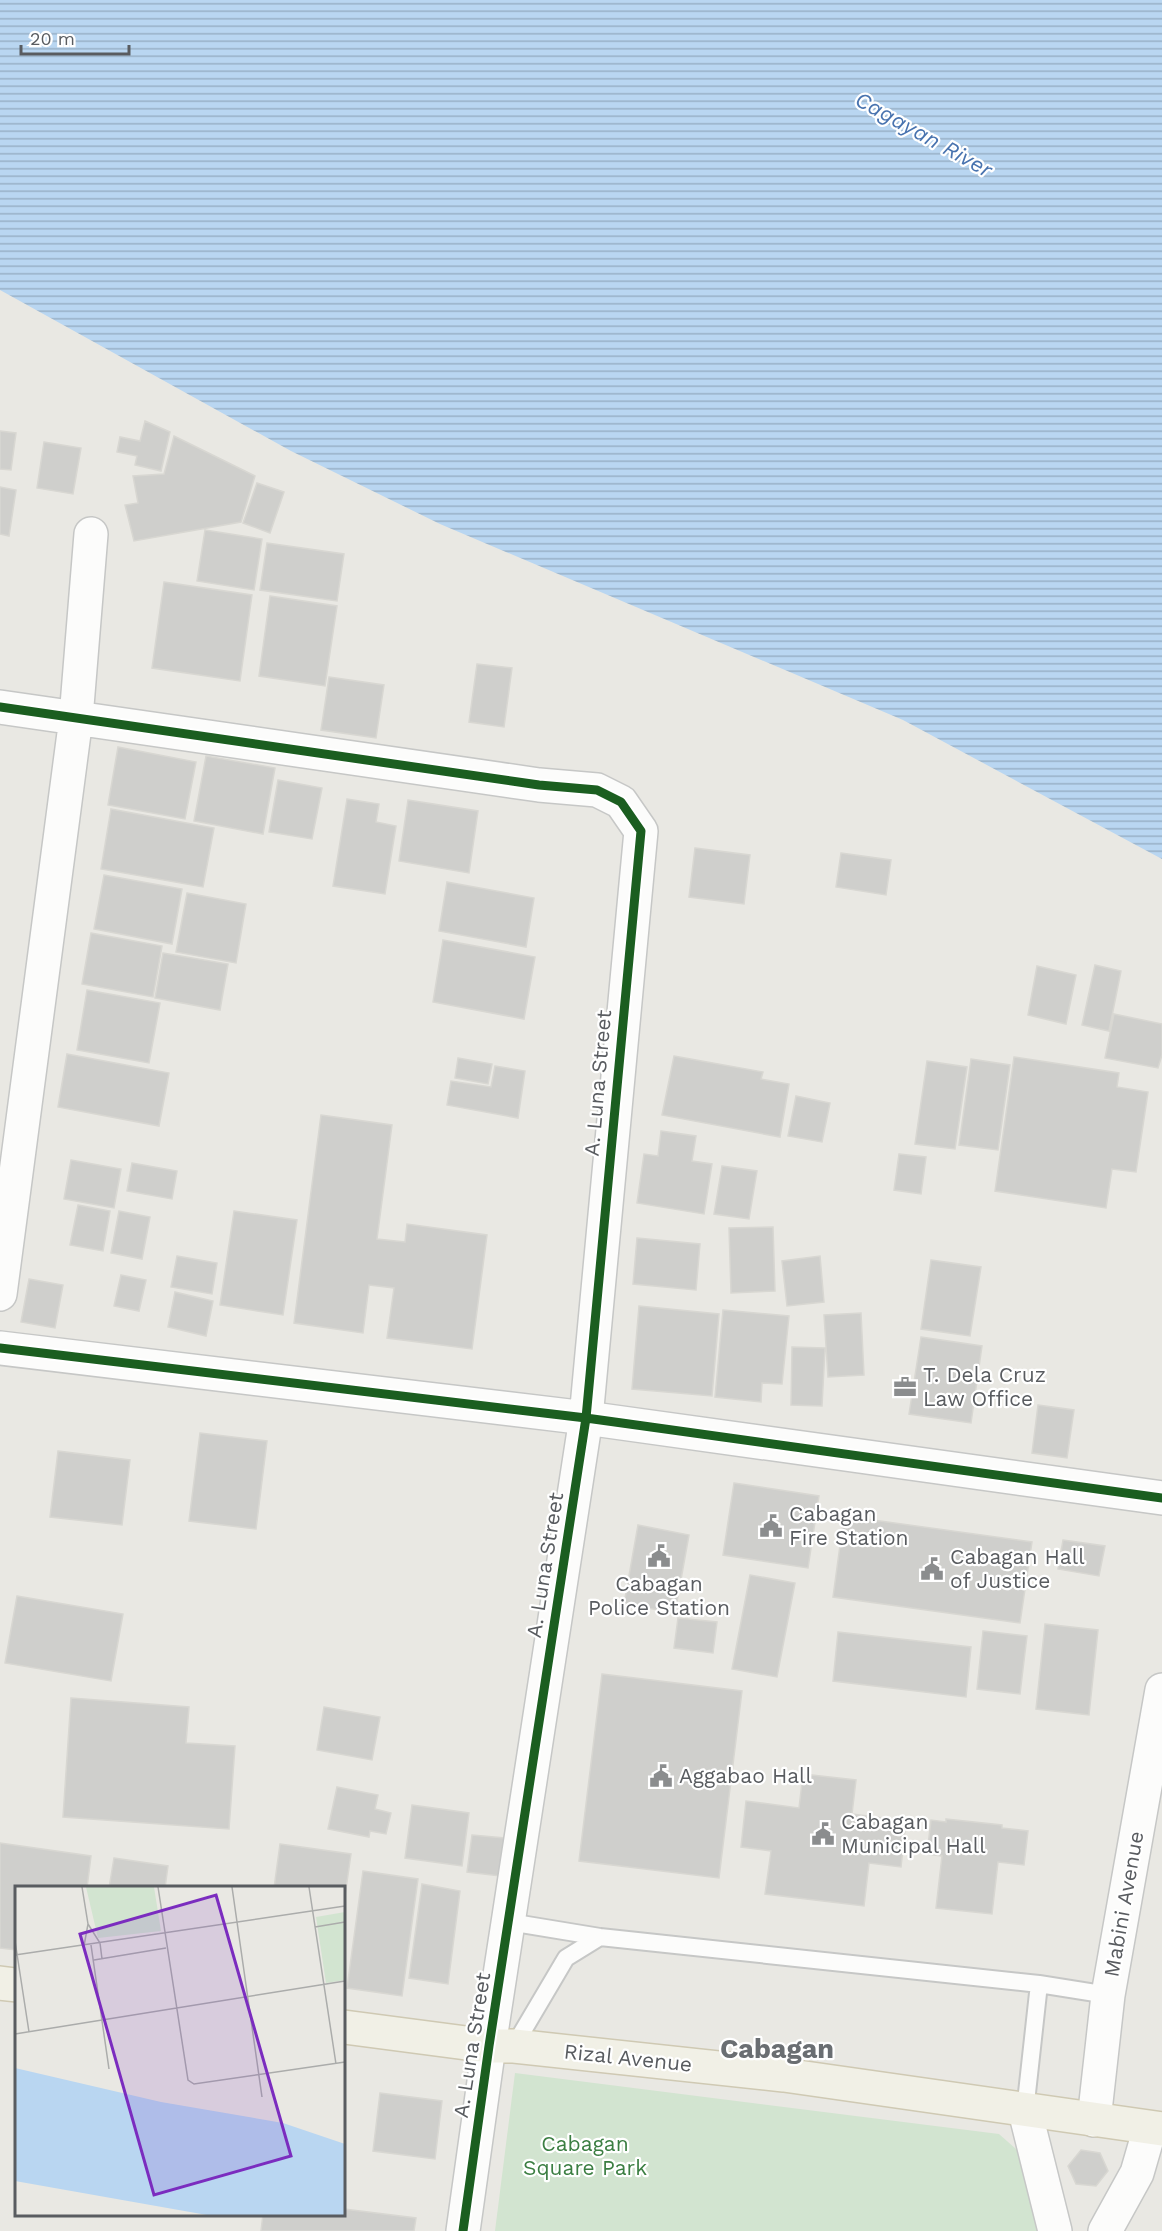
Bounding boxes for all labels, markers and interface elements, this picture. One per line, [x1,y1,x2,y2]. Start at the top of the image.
scale bar [21,18,129,56]
text: 20 m [30,28,75,49]
water label: Cagayan River [851,86,998,183]
street label: A. Luna Street [579,1009,616,1157]
place label: T. Dela Cruz Law Office [923,1362,1046,1411]
office icon: T. Dela Cruz Law Office [892,1374,918,1400]
street label: A. Luna Street [521,1490,568,1639]
place label: Cabagan Fire Station [789,1501,909,1550]
public building icon: Cabagan Fire Station [758,1513,784,1539]
public building icon: Cabagan Police Station [646,1543,672,1569]
place label: Cabagan Hall of Justice [950,1544,1085,1593]
public building icon: Cabagan Hall of Justice [919,1556,945,1582]
place label: Cabagan Police Station [588,1571,730,1620]
public building icon: Aggabao Hall [648,1763,674,1789]
place label: Aggabao Hall [679,1763,813,1788]
place label: Cabagan Municipal Hall [841,1809,986,1858]
public building icon: Cabagan Municipal Hall [810,1821,836,1847]
street label: Mabini Avenue [1098,1829,1149,1979]
inset map [15,1886,345,2216]
street label: A. Luna Street [448,1970,495,2119]
district label: Cabagan [720,2033,834,2065]
street label: Rizal Avenue [563,2038,693,2077]
park label: Cabagan Square Park [523,2131,647,2180]

